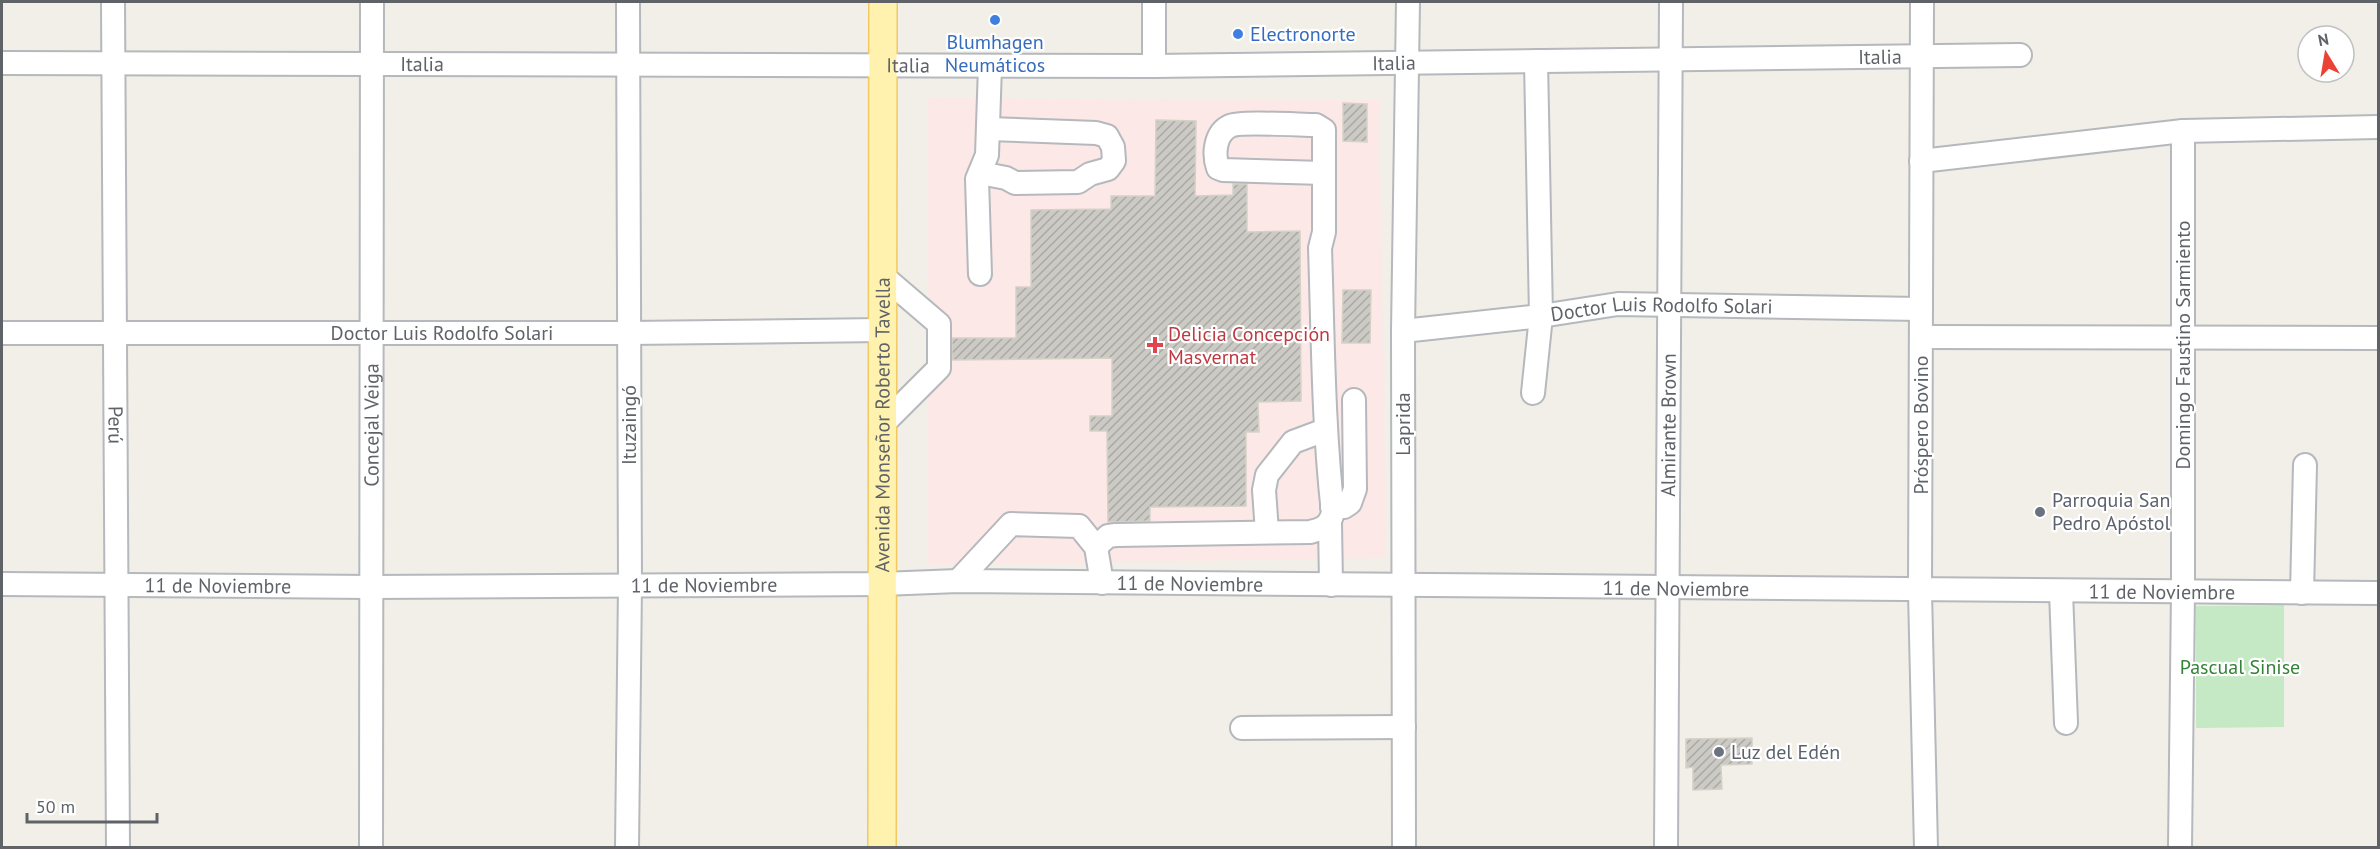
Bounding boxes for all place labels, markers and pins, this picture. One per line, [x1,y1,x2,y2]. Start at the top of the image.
marker: Blumhagen Neumáticos [988,13,1002,27]
place label: Electronorte [1250,21,1356,47]
marker: Electronorte [1231,27,1245,41]
place label: Blumhagen Neumáticos [945,29,1045,78]
place label: Delicia Concepción Masvernat [1168,321,1330,370]
marker: Delicia Concepción Masvernat [1146,336,1164,354]
place label: Parroquia San Pedro Apóstol [2052,487,2171,536]
marker: Parroquia San Pedro Apóstol [2033,505,2047,519]
place label: Luz del Edén [1731,739,1840,765]
marker: Luz del Edén [1712,745,1726,759]

